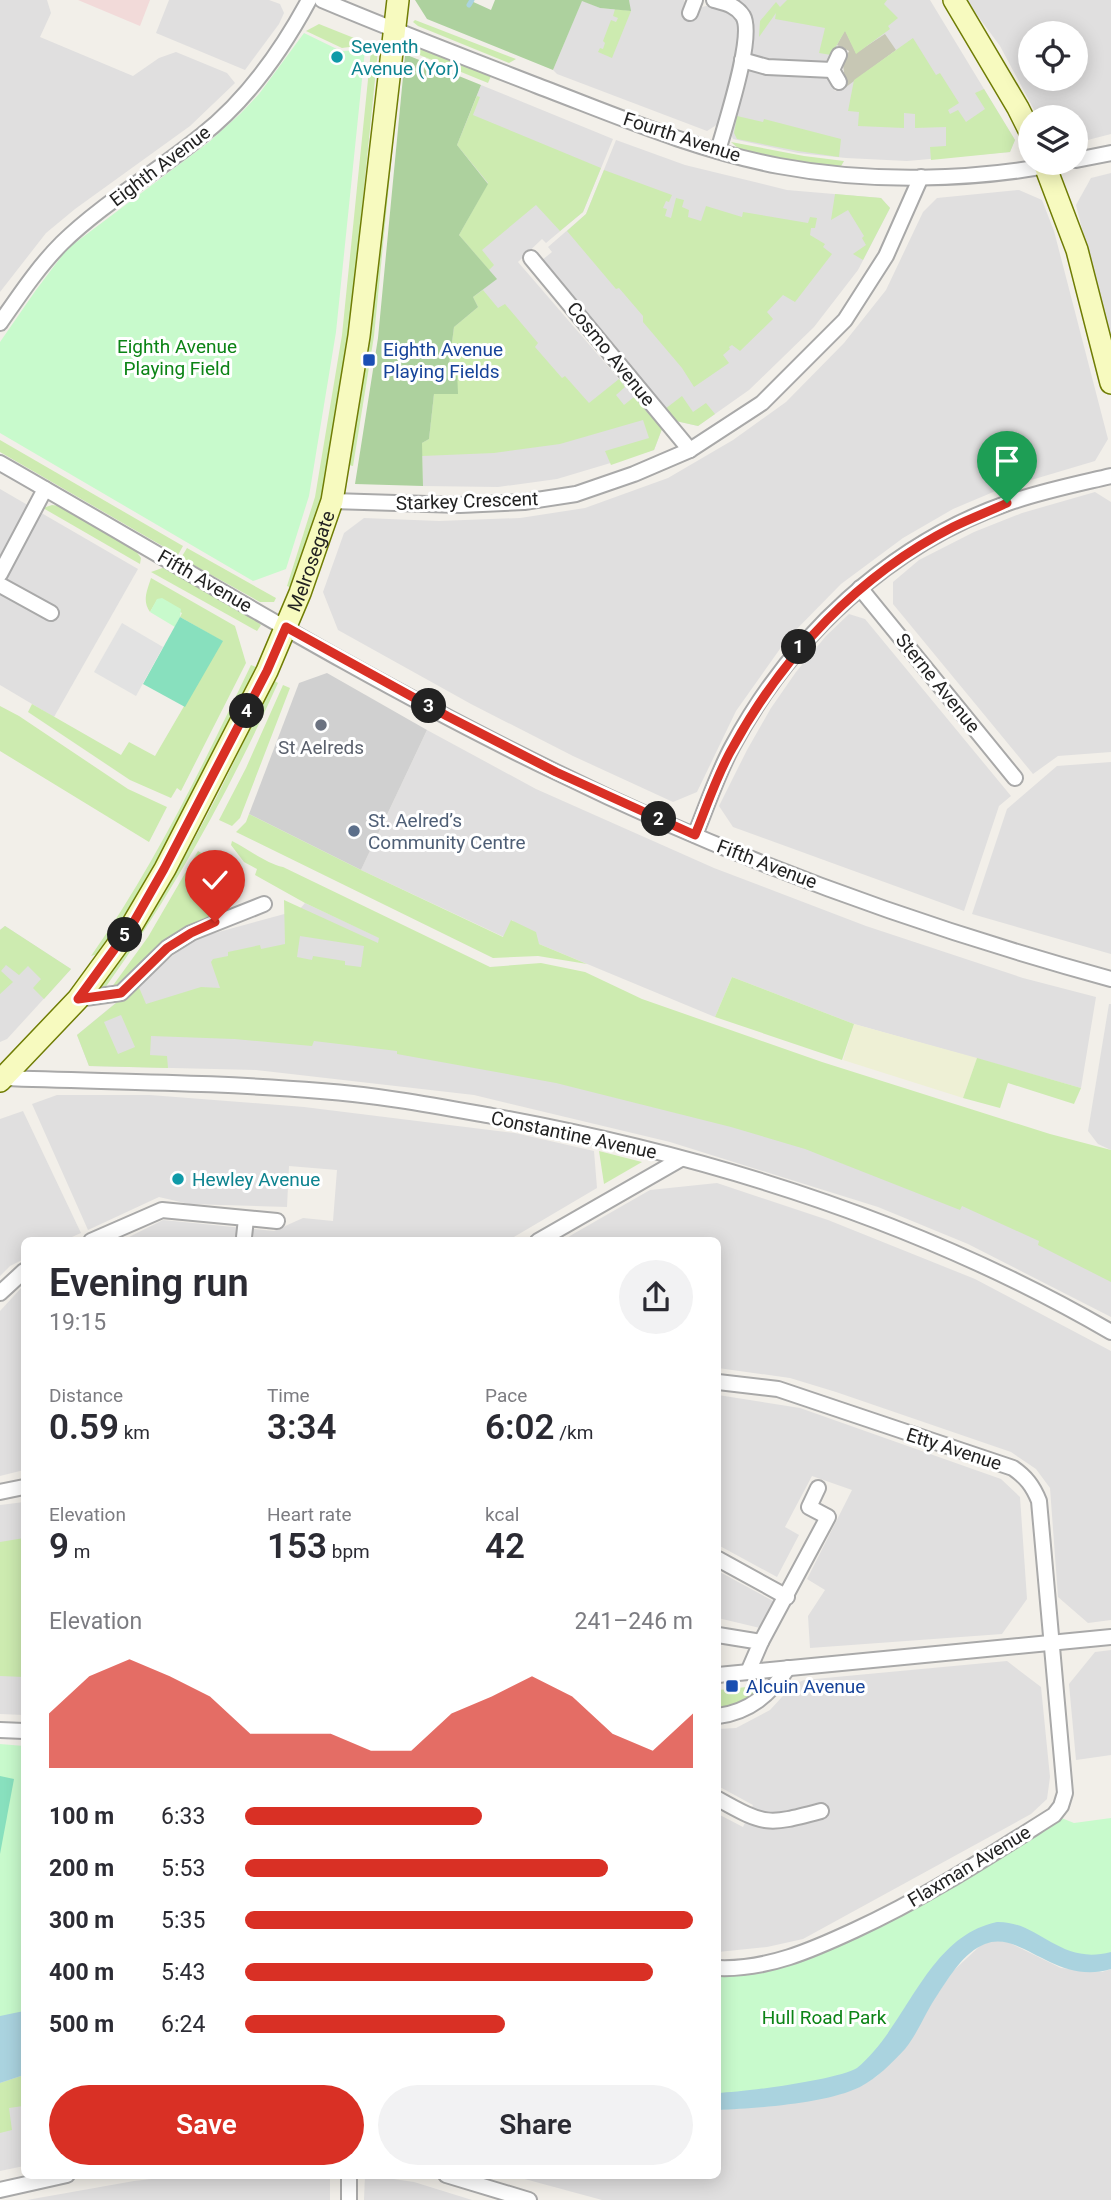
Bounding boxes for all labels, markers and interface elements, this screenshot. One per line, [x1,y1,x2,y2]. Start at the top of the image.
map controls [1018,21,1088,175]
button: locate [1018,21,1088,91]
place label: Seventh Avenue (Yor) [351,35,459,80]
marker: Seventh Avenue (Yor) [329,49,345,65]
button: layers [1018,105,1088,175]
street label: Fourth Avenue [620,107,744,167]
street label: Eighth Avenue [105,121,215,211]
street label: Cosmo Avenue [562,297,660,411]
park label: Eighth Avenue Playing Field [117,335,237,380]
place label: Eighth Avenue Playing Fields [383,338,503,383]
marker: Eighth Avenue Playing Fields [361,352,377,368]
pin [977,431,1037,503]
icon: arrive [988,442,1026,480]
street label: Starkey Crescent [395,487,539,515]
street label: Melrosegate [282,507,339,615]
street label: Fifth Avenue [154,545,256,617]
street label: Sterne Avenue [891,629,985,737]
pin: 1 [782,630,816,664]
text: 1 [793,635,804,658]
pin: 3 [412,688,446,724]
pin: 4 [230,694,264,728]
text: 3 [423,694,434,717]
text: 4 [241,699,252,722]
marker: St Aelreds [313,717,329,733]
place label: St Aelreds [278,736,364,759]
pin: 2 [642,802,676,836]
text: 2 [653,807,664,830]
place label: St. Aelred’s Community Centre [368,809,526,854]
marker: St. Aelred’s Community Centre [346,823,362,839]
street label: Fifth Avenue [714,834,820,894]
pin [185,850,245,922]
icon: check [196,861,234,899]
pin: 5 [108,918,142,953]
text: 5 [119,923,130,946]
street label: Constantine Avenue [489,1106,659,1164]
place label: Hewley Avenue [192,1168,320,1191]
marker: Hewley Avenue [170,1171,186,1187]
button: share [619,1260,693,1334]
text: Evening run [49,1261,249,1305]
text: 19:15 [49,1309,106,1336]
text: Distance [49,1384,123,1407]
text: Time [267,1384,310,1407]
text: Pace [485,1384,527,1407]
text: 0.59 [49,1407,119,1448]
text: 3:34 [267,1407,337,1448]
text: 6:02 [485,1407,555,1448]
text: km [119,1421,150,1444]
text: /km [555,1421,593,1444]
street label: Etty Avenue [903,1423,1005,1475]
text: Elevation [49,1503,126,1526]
text: Heart rate [267,1503,352,1526]
text: kcal [485,1503,519,1526]
text: 9 [49,1526,69,1567]
text: 153 [267,1526,327,1567]
text: 42 [485,1526,525,1567]
text: m [69,1540,90,1563]
text: bpm [327,1540,370,1563]
text: Elevation [49,1608,142,1635]
text: 241–246 m [574,1608,693,1635]
place label: Alcuin Avenue [746,1675,865,1698]
marker: Alcuin Avenue [724,1678,740,1694]
text: 100 m [49,1803,114,1830]
text: 6:33 [161,1803,205,1830]
street label: Flaxman Avenue [903,1820,1035,1912]
text: 200 m [49,1855,114,1882]
text: 5:53 [161,1855,205,1882]
text: 300 m [49,1907,114,1934]
text: 5:35 [161,1907,205,1934]
text: 400 m [49,1959,114,1986]
text: 5:43 [161,1959,205,1986]
park label: Hull Road Park [762,2006,887,2029]
text: 500 m [49,2011,114,2038]
text: 6:24 [161,2011,205,2038]
button: Save [49,2085,364,2165]
button: Share [378,2085,693,2165]

